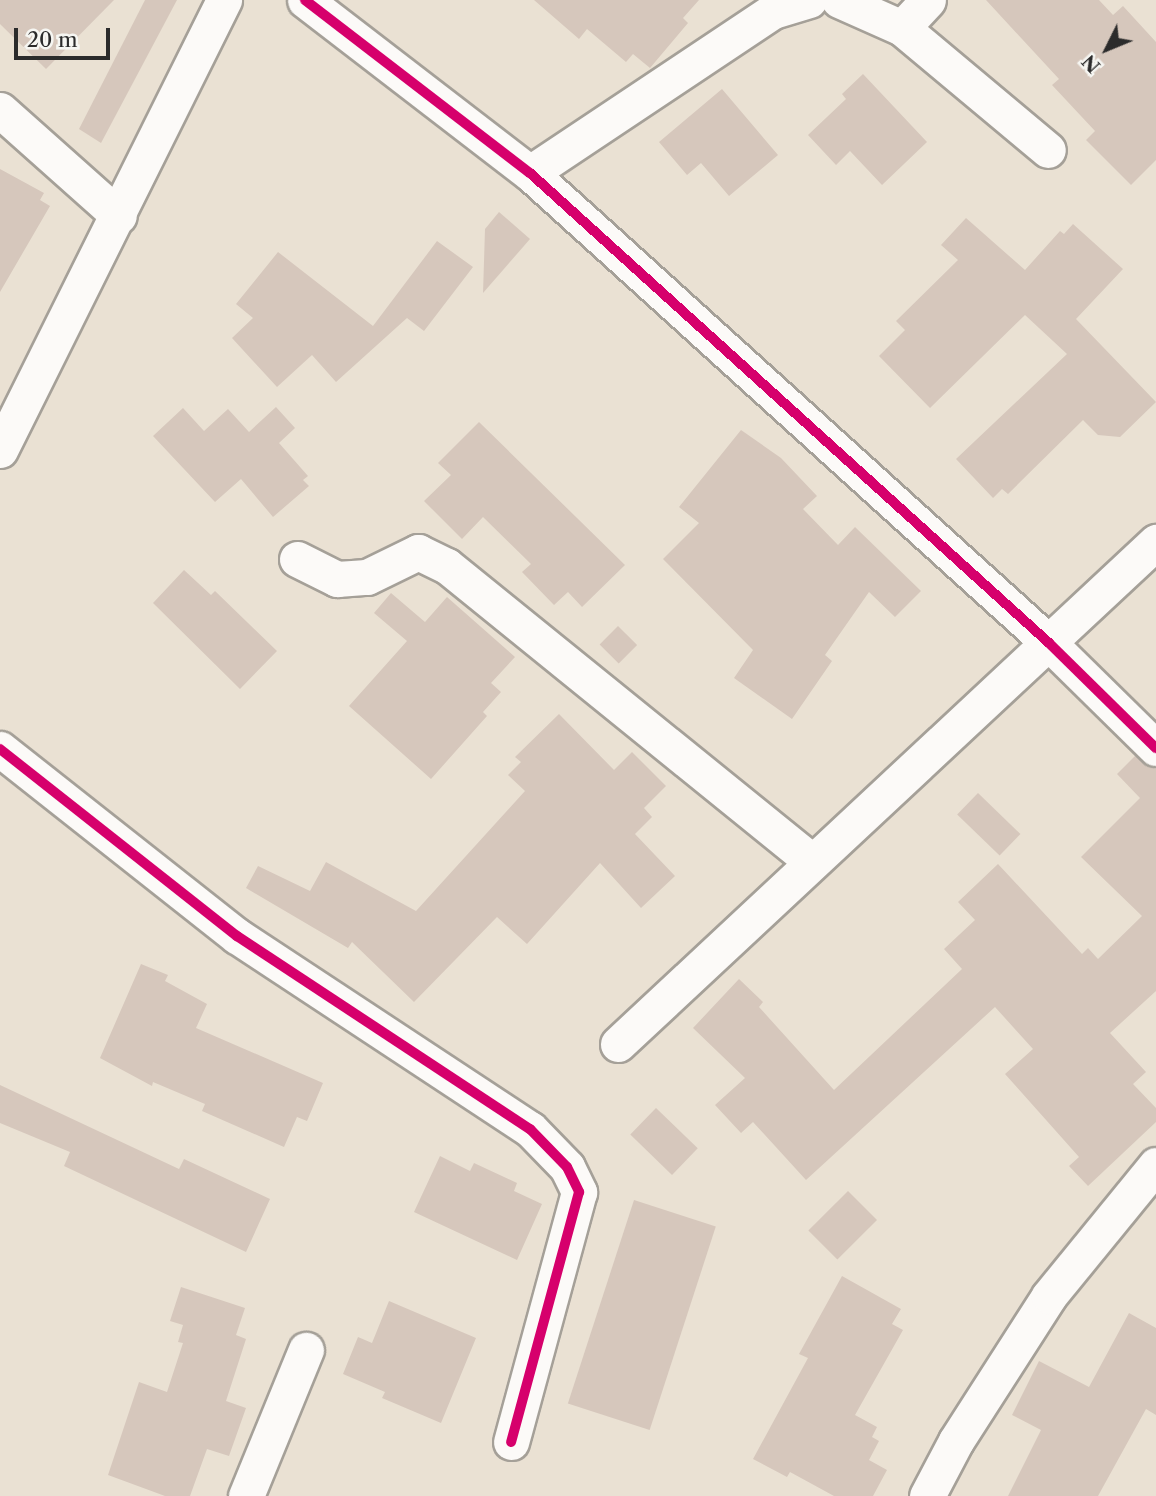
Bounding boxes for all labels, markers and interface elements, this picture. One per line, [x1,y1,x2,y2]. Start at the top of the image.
scale bar [18,14,114,58]
north arrow [1072,14,1142,84]
text: 20 m [27,27,78,52]
text: N [1077,50,1105,78]

